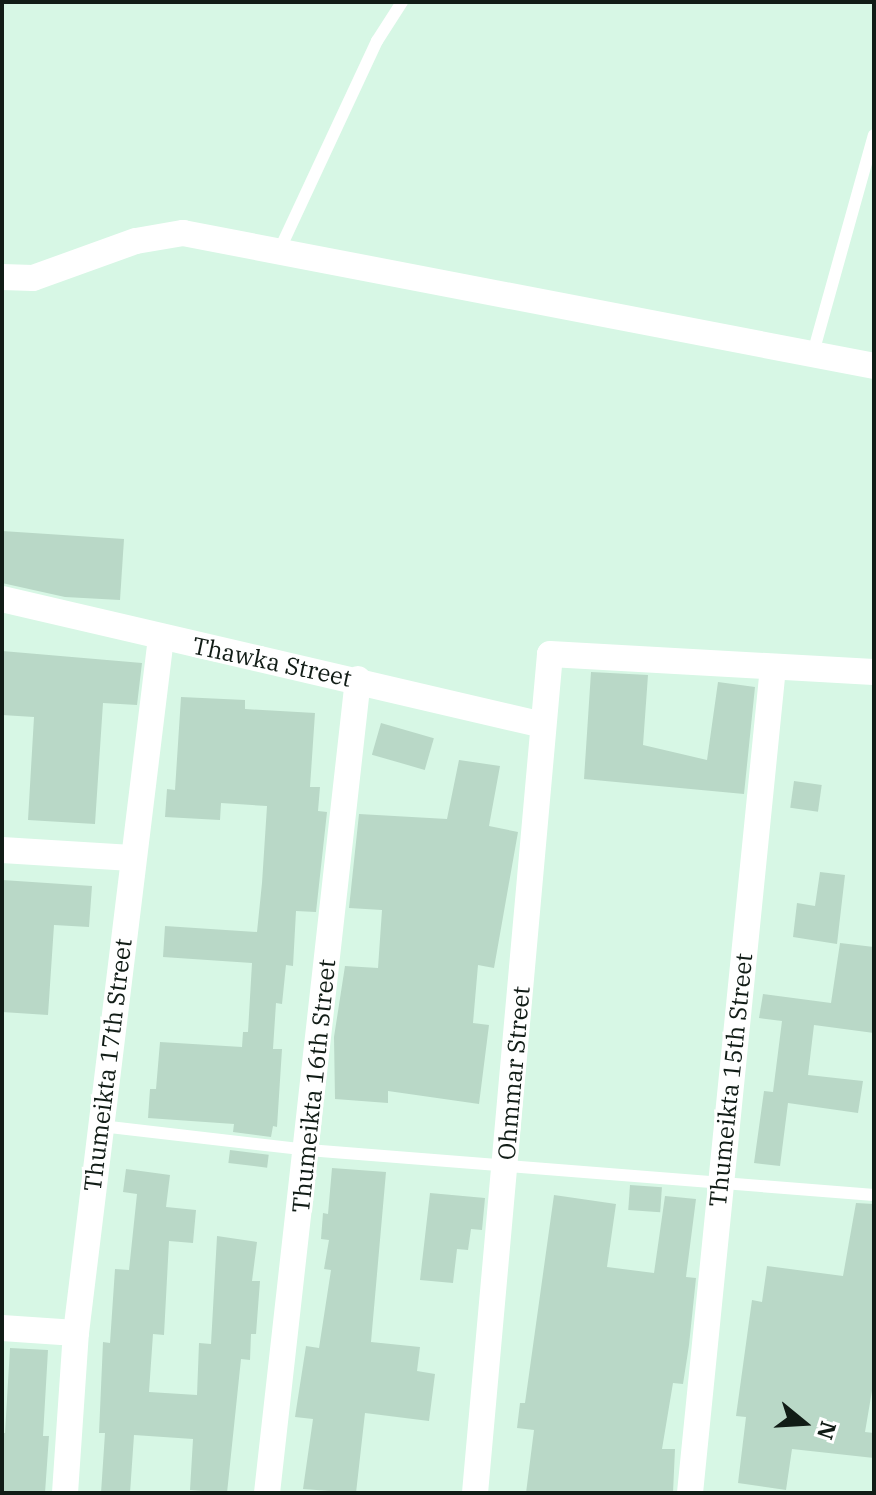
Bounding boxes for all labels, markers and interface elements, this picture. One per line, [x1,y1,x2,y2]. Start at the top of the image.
street label: Thawka Street [190,631,354,693]
street label: Thumeikta 17th Street [78,937,138,1193]
street label: Thumeikta 15th Street [703,952,759,1208]
street label: Thumeikta 16th Street [286,958,342,1214]
street label: Ohmmar Street [492,985,536,1161]
north arrow [764,1383,844,1463]
text: N [811,1418,844,1443]

